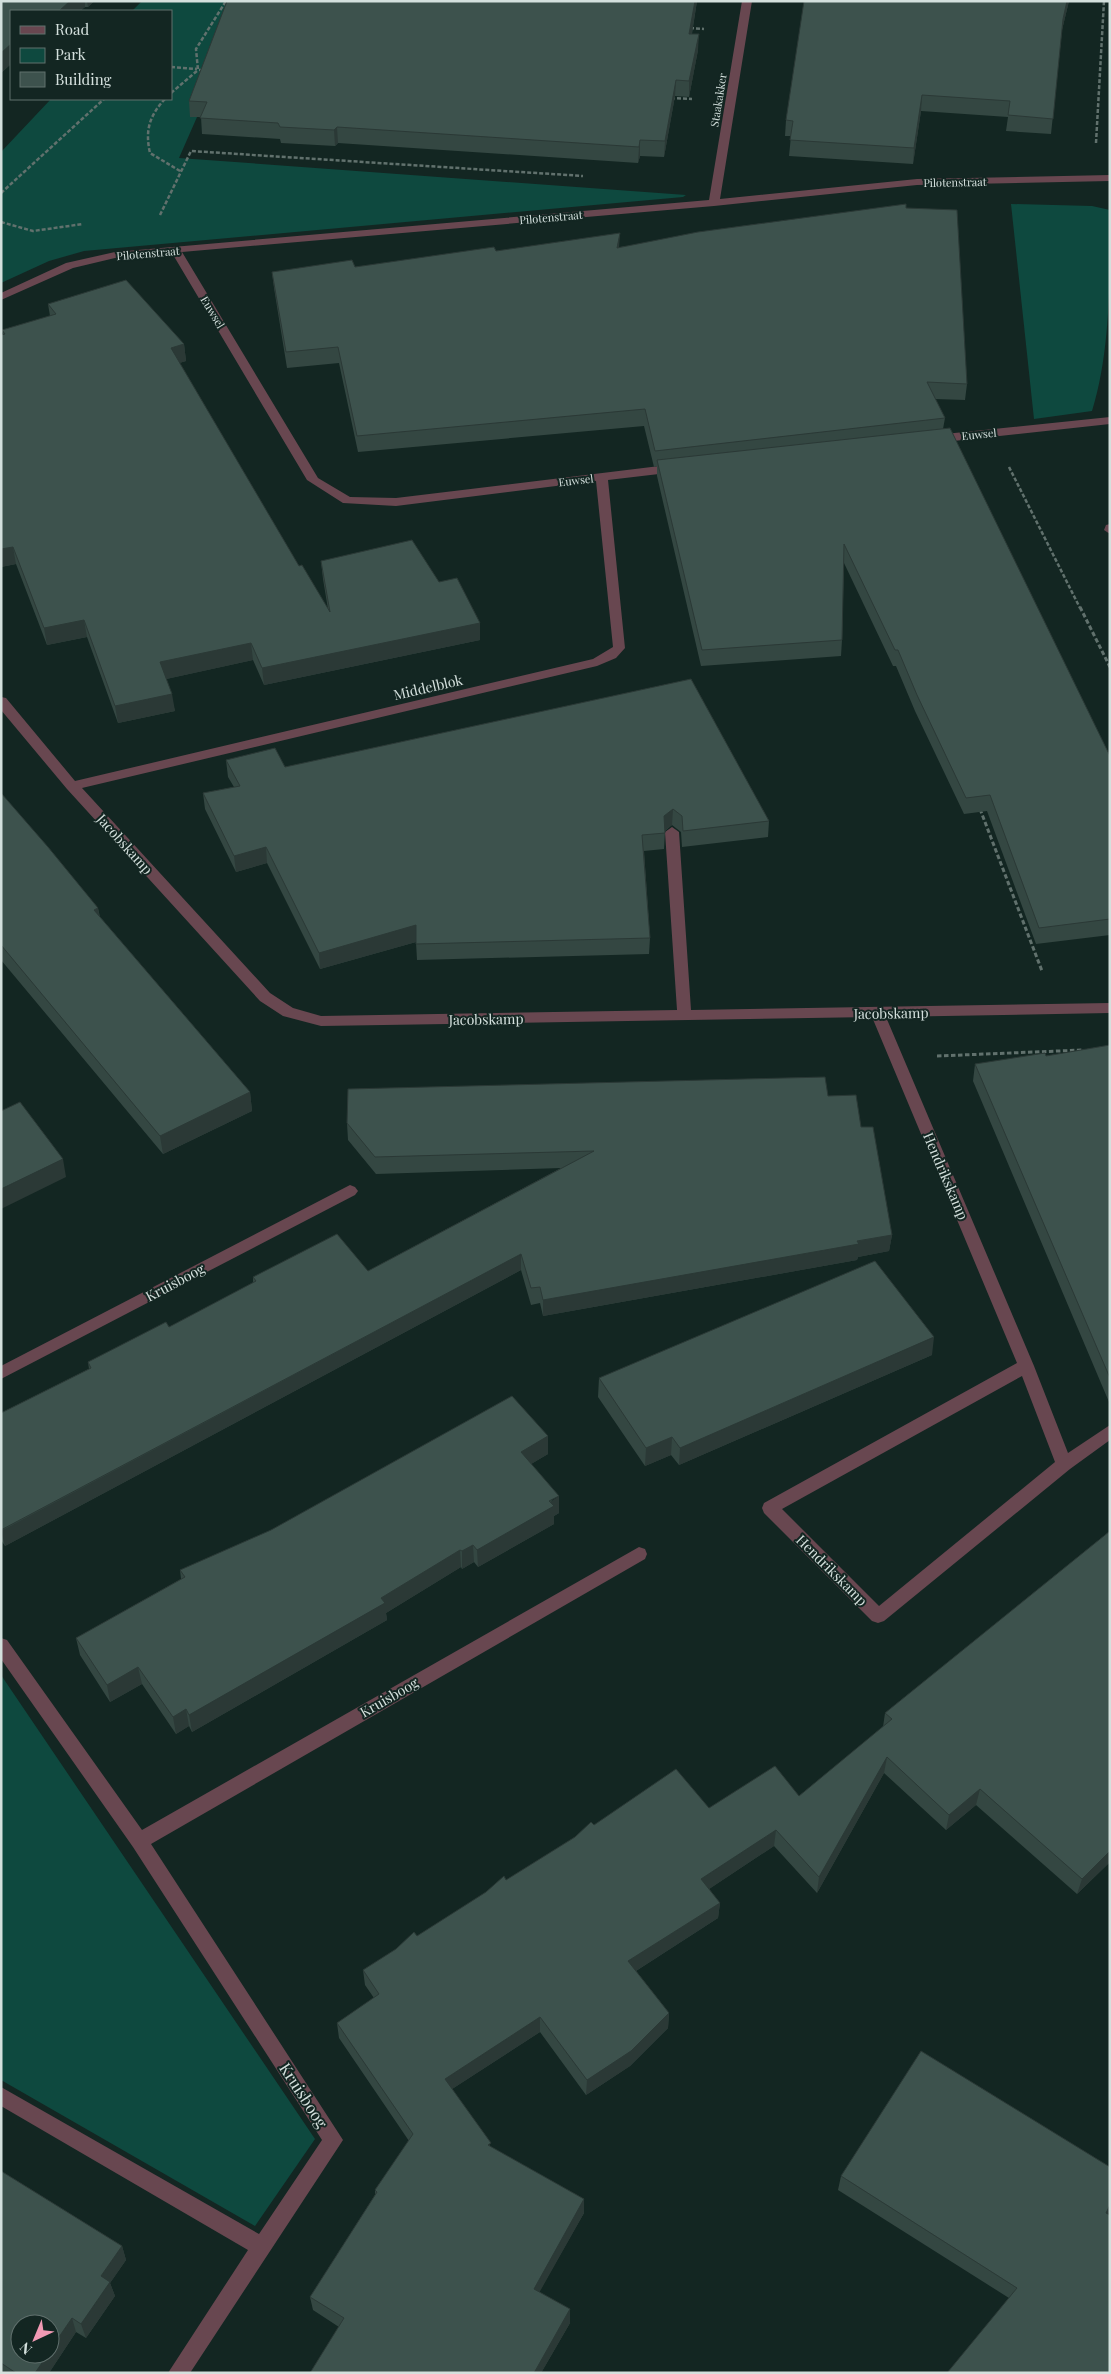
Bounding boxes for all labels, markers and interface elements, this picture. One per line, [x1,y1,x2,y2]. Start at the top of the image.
legend [10,10,172,100]
text: Road [55,19,89,39]
text: Park [55,44,87,64]
text: Building [55,69,112,89]
street label: Staakakker [706,72,730,128]
street label: Pilotenstraat [923,174,987,190]
street label: Pilotenstraat [519,207,583,227]
street label: Pilotenstraat [116,243,180,263]
street label: Euwsel [198,293,228,331]
street label: Euwsel [961,425,997,443]
street label: Euwsel [558,470,594,490]
street label: Middelblok [392,670,465,704]
street label: Jacobskamp [92,809,157,878]
street label: Jacobskamp [852,1003,929,1023]
street label: Jacobskamp [447,1009,524,1029]
street label: Hendrikskamp [919,1129,973,1223]
street label: Kruisboog [142,1258,208,1306]
street label: Hendrikskamp [792,1530,872,1610]
street label: Kruisboog [356,1672,422,1721]
street label: Kruisboog [275,2058,333,2132]
north arrow [10,2314,60,2364]
text: N [15,2338,36,2359]

